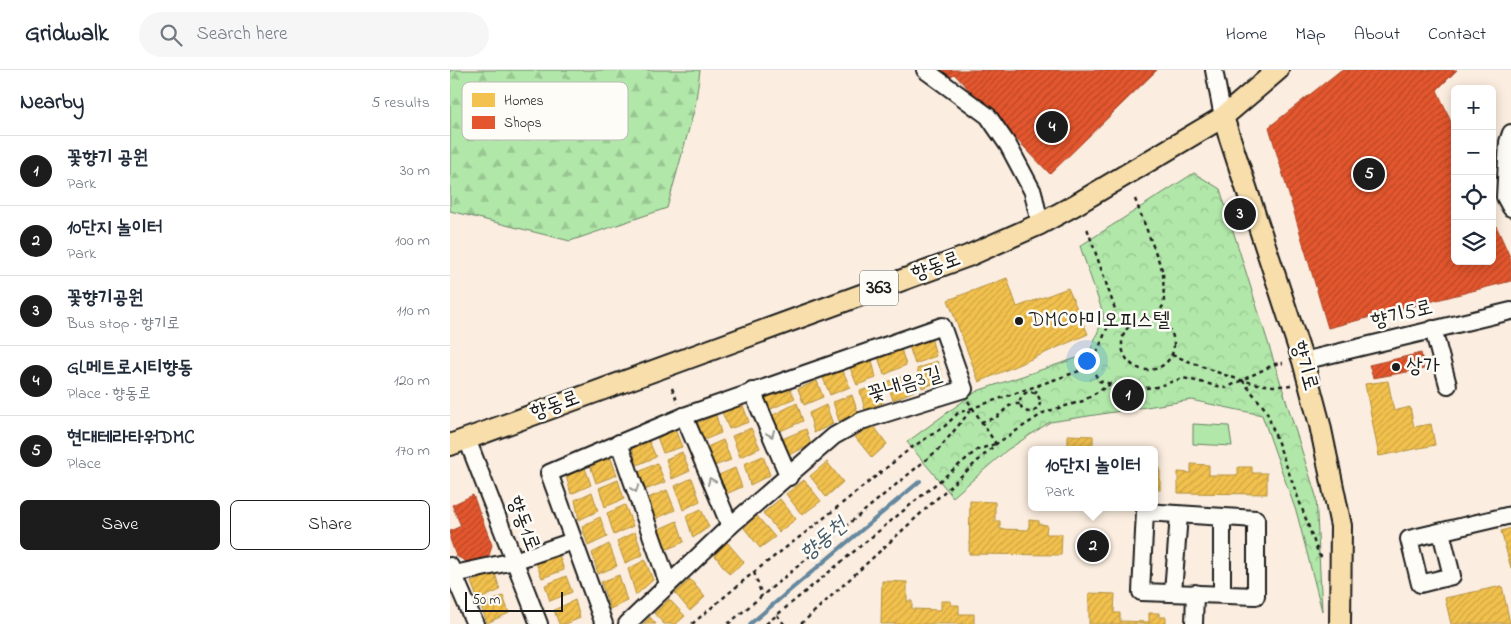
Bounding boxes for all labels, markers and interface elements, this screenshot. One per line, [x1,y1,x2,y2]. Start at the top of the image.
search box [139,12,489,57]
text: Gridwalk [25,17,109,52]
icon: search [157,21,185,49]
text: Search here [197,21,288,48]
text: Home [1226,22,1267,48]
text: Map [1295,22,1326,48]
text: About [1354,22,1400,48]
text: Contact [1428,22,1486,48]
legend [462,82,628,140]
map controls [1451,85,1496,265]
button: + [1451,85,1496,130]
text: Nearby [20,88,84,118]
text: 5 results [371,91,430,115]
text: Homes [504,91,544,112]
pin: 4 [1036,108,1068,146]
text: Shops [504,113,542,134]
button: − [1451,130,1496,175]
text: 꽃향기 공원 [67,145,148,172]
pin: 5 [1353,155,1385,193]
text: 1 [33,159,39,183]
text: 30 m [400,159,430,183]
text: Park [67,172,96,196]
button: locate [1451,175,1496,220]
pin: 3 [1224,195,1256,233]
text: 10단지 놀이터 [67,215,162,242]
button: layers [1451,220,1496,265]
text: 2 [32,229,40,253]
text: 100 m [395,229,430,253]
text: Park [67,242,96,266]
street label: 향동로 [907,244,965,290]
road number: 363 [860,270,898,306]
text: 꽃향기공원 [67,285,143,312]
street label: 향기5로 [1368,293,1436,337]
text: 3 [33,299,39,323]
text: 110 m [396,299,430,323]
place label: DMC아미오피스텔 [1028,306,1170,336]
text: Bus stop · 향기로 [67,312,180,336]
marker: DMC아미오피스텔 [1013,315,1025,327]
street label: 향기로 [1283,337,1325,395]
your location [1074,348,1100,374]
place label: 상가 [1406,352,1440,382]
text: GL메트로시티향동 [67,355,193,382]
street label: 꽃내음3길 [864,359,946,410]
marker: 상가 [1390,361,1402,373]
text: 4 [33,369,39,393]
text: 120 m [394,369,430,393]
pin: 1 [1112,376,1144,414]
text: Place · 향동로 [67,382,151,406]
street label: 향동로 [526,383,584,429]
text: 현대테라타워DMC [67,425,195,452]
one-way arrow [764,429,775,438]
text: 5 [31,439,41,463]
text: 170 m [395,439,430,463]
popup [1028,446,1158,511]
text: Place [67,452,101,476]
text: 10단지 놀이터 [1045,453,1141,480]
one-way arrow [707,477,718,486]
text: Park [1045,480,1074,504]
one-way arrow [629,484,639,493]
street label: 향동1로 [499,492,547,556]
button: Save [20,500,220,550]
button: Share [230,500,430,550]
water label: 향동천 [793,509,856,569]
pin: 2 [1077,527,1109,565]
scale bar [465,589,562,612]
text: 50 m [472,590,500,611]

